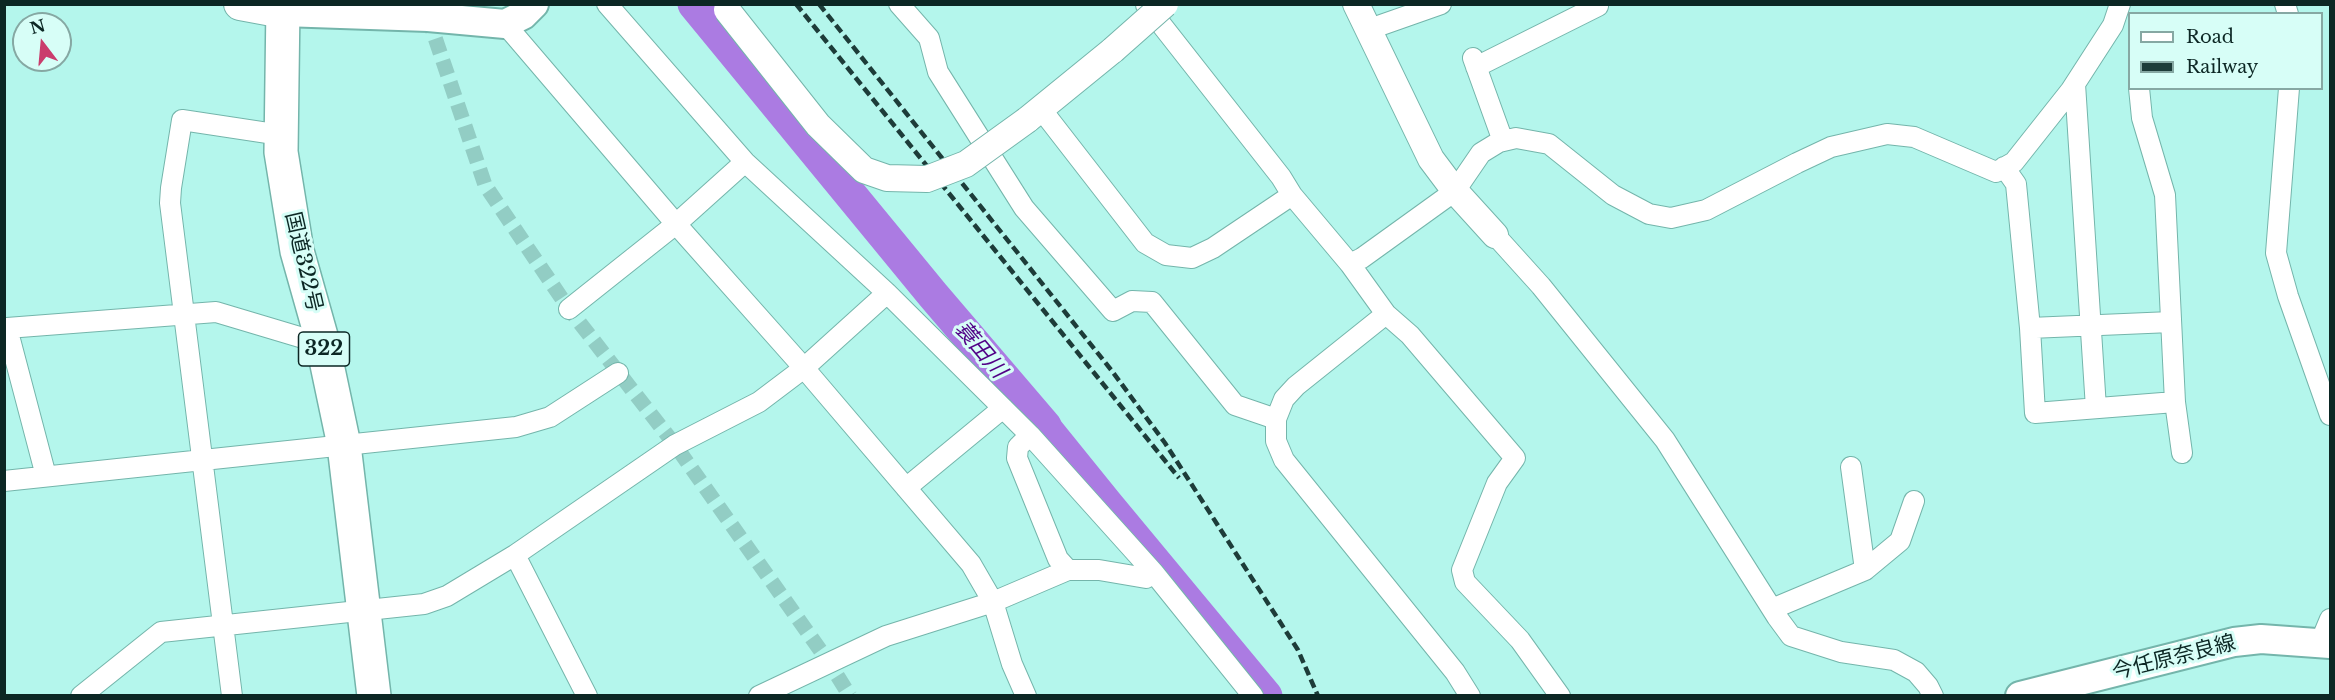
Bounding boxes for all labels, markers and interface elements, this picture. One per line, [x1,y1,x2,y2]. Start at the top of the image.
north arrow [12,12,72,72]
legend [2128,12,2323,90]
text: N [28,15,48,38]
text: Road [2186,26,2234,48]
text: Railway [2186,56,2258,78]
street label: 国道322号 [279,210,327,314]
water label: 蓑田川 [949,316,1011,384]
road number: 322 [298,332,350,366]
street label: 今任原奈良線 [2110,631,2238,685]

